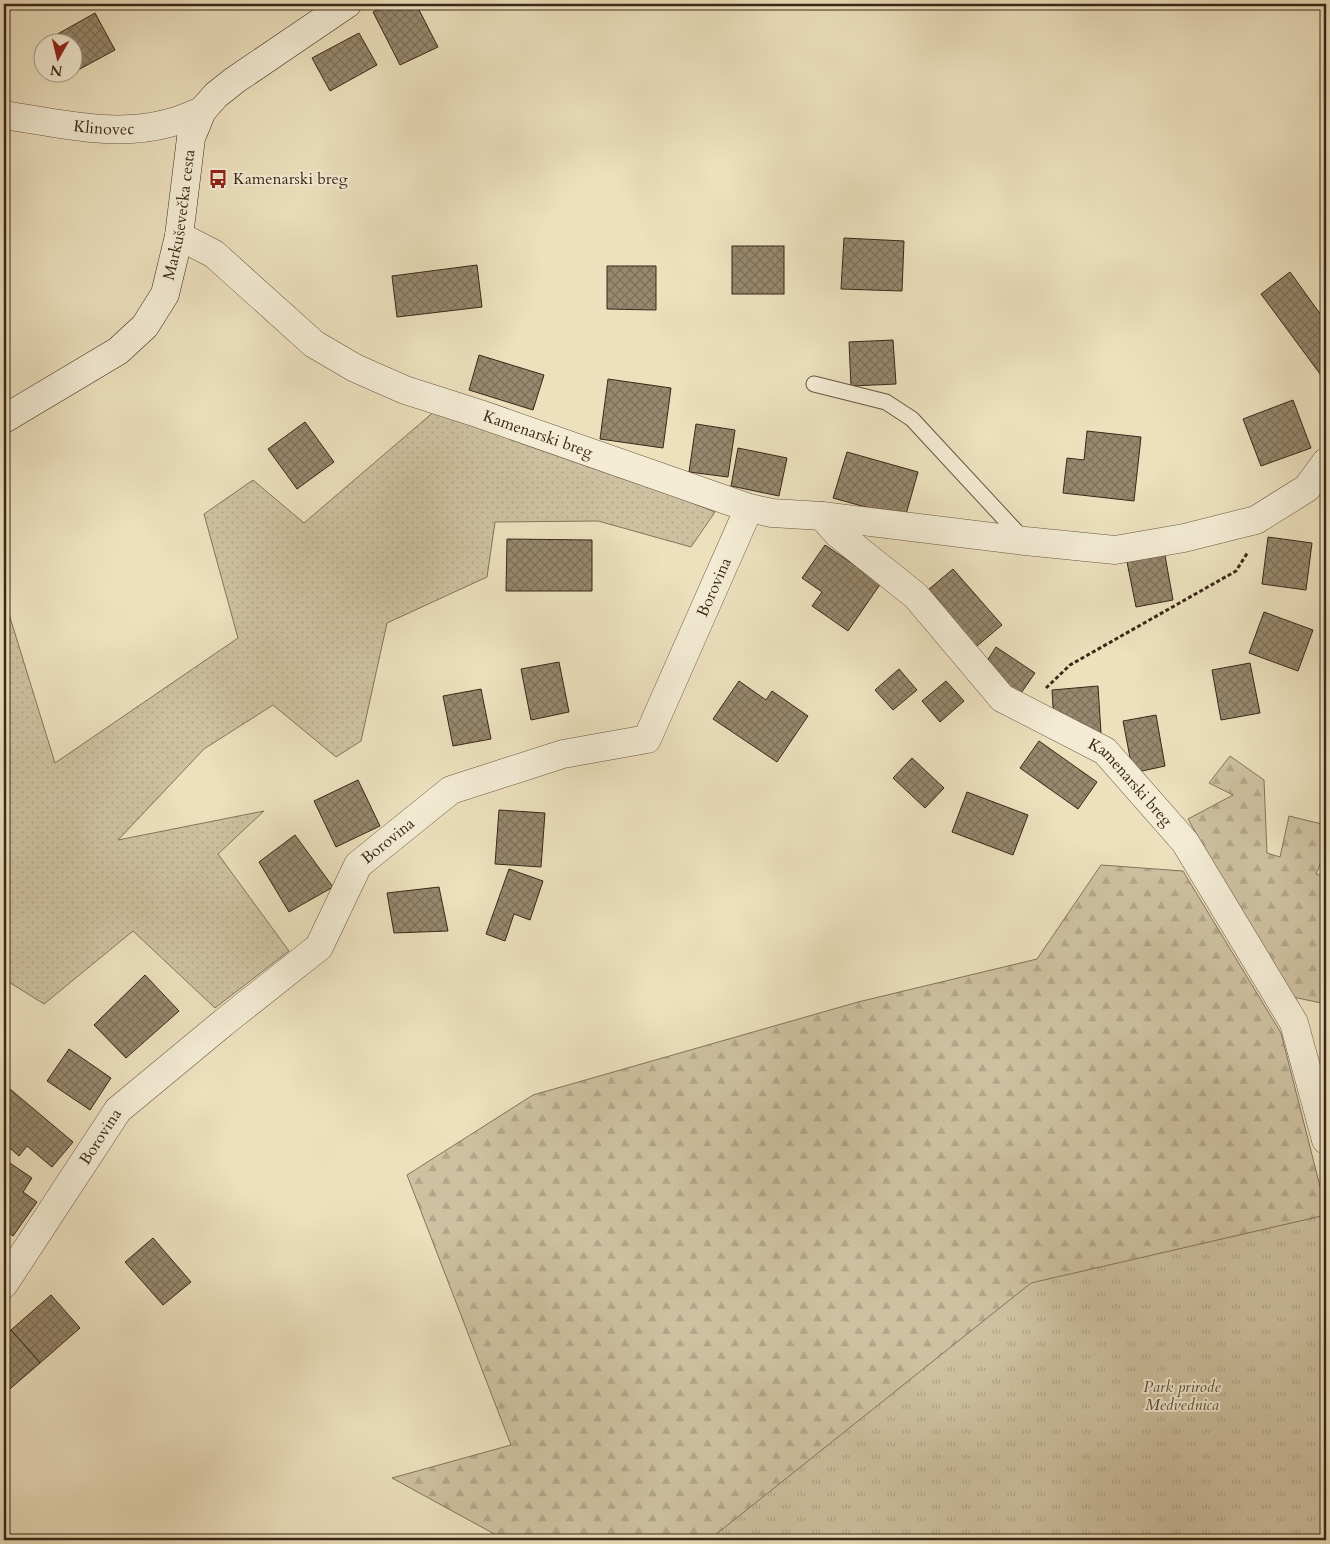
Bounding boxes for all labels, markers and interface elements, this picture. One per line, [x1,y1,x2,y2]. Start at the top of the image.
north arrow [32,32,82,82]
text: N [49,60,64,81]
street label: Klinovec [72,115,135,140]
street label: Markuševečka cesta [158,148,201,282]
bus stop icon: Kamenarski breg [207,168,229,190]
place label: Kamenarski breg [233,168,348,190]
street label: Kamenarski breg [480,405,596,464]
street label: Borovina [691,554,737,620]
street label: Kamenarski breg [1084,733,1177,831]
street label: Borovina [357,813,419,869]
street label: Borovina [74,1104,127,1169]
park label: Park prirode Medvednica [1143,1376,1221,1416]

